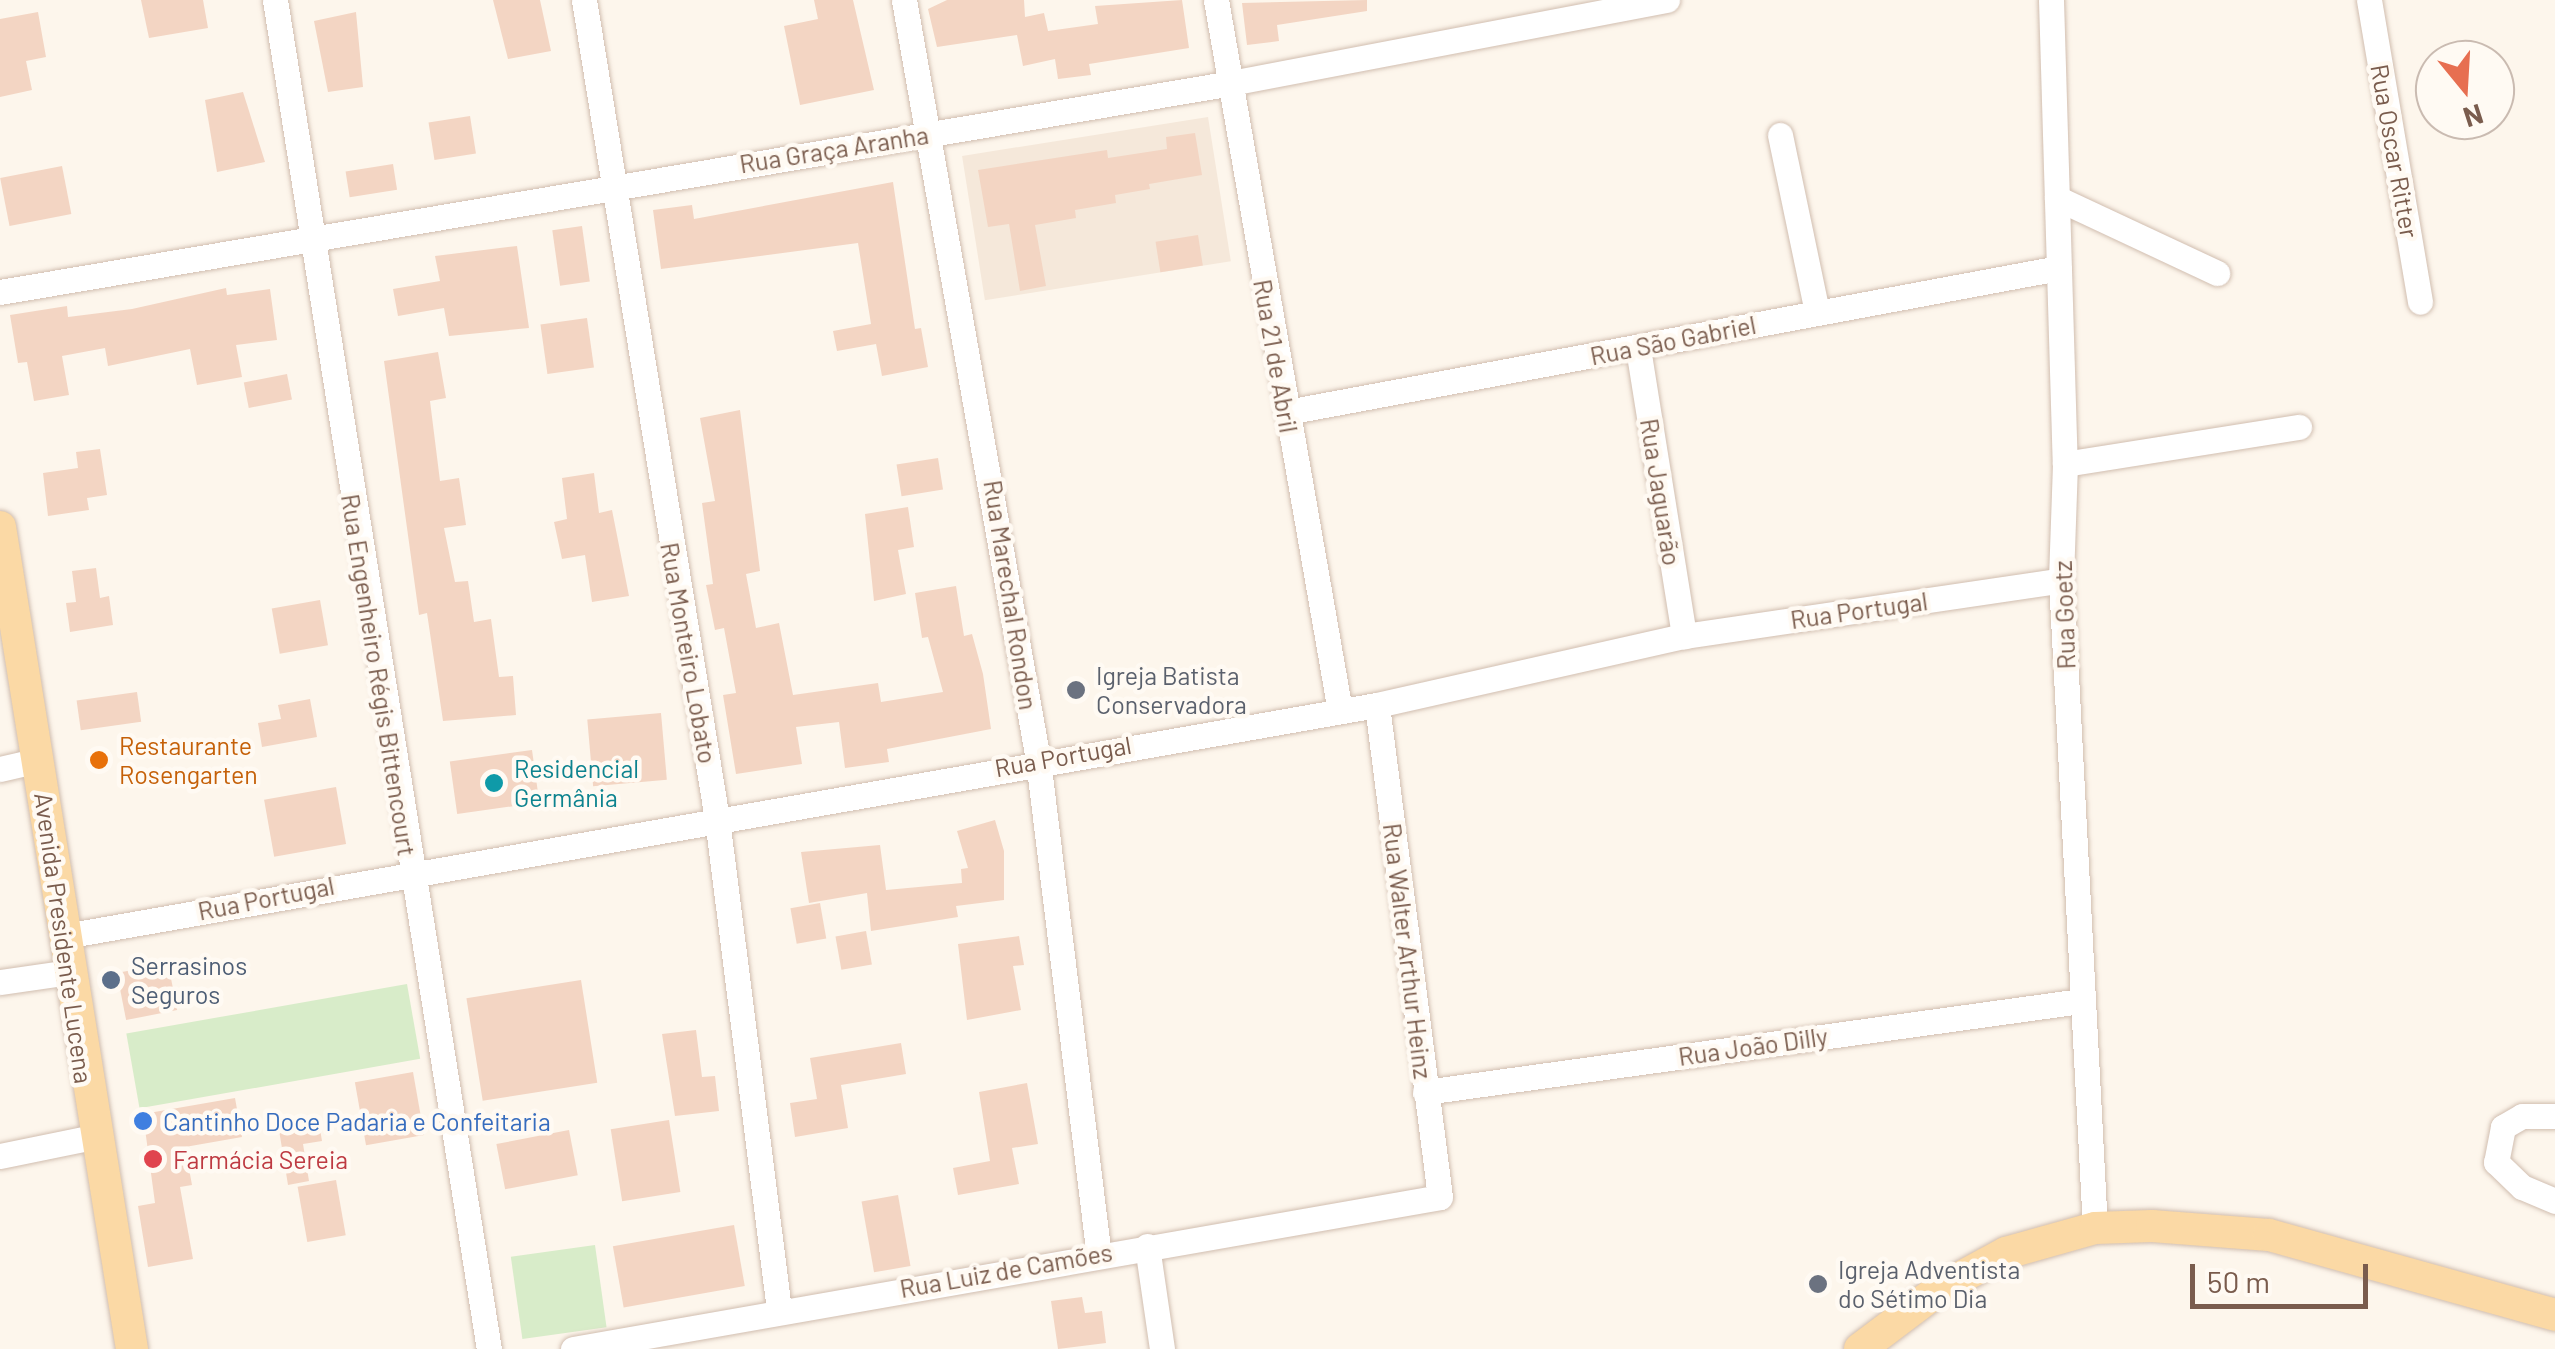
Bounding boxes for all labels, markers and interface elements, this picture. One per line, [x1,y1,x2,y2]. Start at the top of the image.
north arrow [2415,40,2515,140]
street label: Rua Oscar Ritter [2365,62,2425,240]
text: N [2460,98,2488,136]
street label: Rua Graça Aranha [737,119,931,179]
street label: Rua 21 de Abril [1248,277,1304,435]
street label: Rua São Gabriel [1588,309,1758,371]
street label: Rua Jaguarão [1635,416,1687,568]
street label: Rua Marechal Rondon [978,478,1044,712]
street label: Rua Engenheiro Régis Bittencourt [336,492,422,858]
street label: Rua Monteiro Lobato [655,540,723,766]
street label: Rua Goetz [2047,560,2081,670]
street label: Rua Portugal [1788,586,1930,634]
place label: Igreja Batista Conservadora [1096,661,1247,720]
marker: Igreja Batista Conservadora [1065,679,1087,701]
street label: Rua Portugal [992,729,1134,783]
place label: Restaurante Rosengarten [119,731,258,790]
marker: Restaurante Rosengarten [88,749,110,771]
place label: Residencial Germânia [514,754,639,813]
marker: Residencial Germânia [483,772,505,794]
street label: Avenida Presidente Lucena [29,791,99,1085]
street label: Rua Walter Arthur Heinz [1377,822,1439,1080]
street label: Rua Portugal [195,870,337,926]
place label: Serrasinos Seguros [131,951,247,1010]
marker: Serrasinos Seguros [100,969,122,991]
street label: Rua João Dilly [1676,1021,1830,1071]
place label: Cantinho Doce Padaria e Confeitaria [163,1106,551,1136]
marker: Cantinho Doce Padaria e Confeitaria [132,1110,154,1132]
place label: Farmácia Sereia [173,1144,348,1174]
marker: Farmácia Sereia [142,1148,164,1170]
street label: Rua Luiz de Camões [897,1237,1115,1303]
scale bar [2195,1244,2372,1306]
place label: Igreja Adventista do Sétimo Dia [1838,1255,2020,1314]
text: 50 m [2207,1263,2270,1299]
marker: Igreja Adventista do Sétimo Dia [1807,1273,1829,1295]

